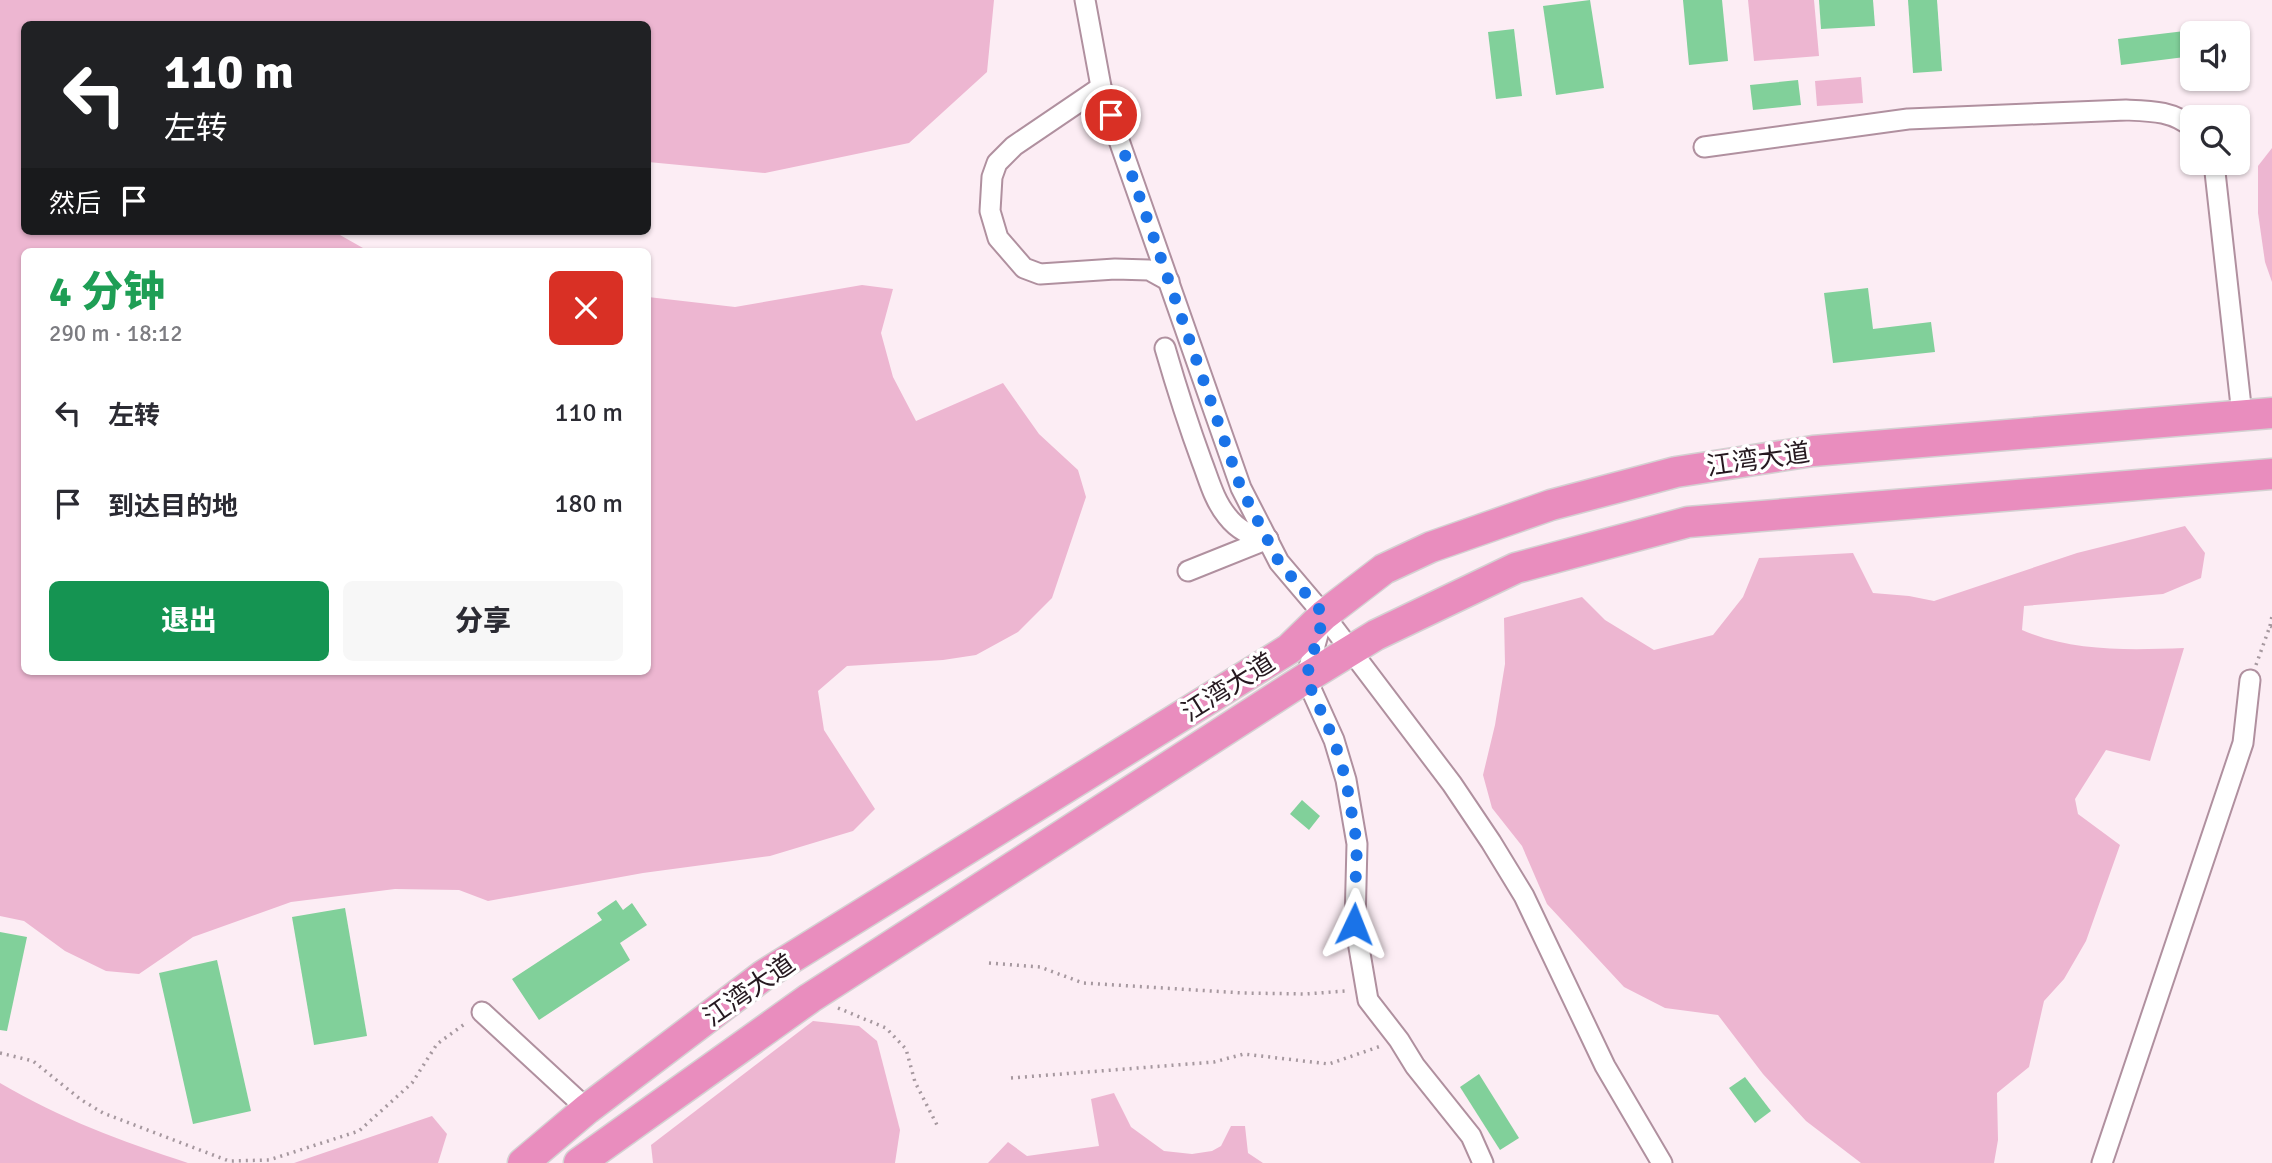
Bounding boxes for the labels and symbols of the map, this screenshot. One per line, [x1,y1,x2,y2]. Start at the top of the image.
pin [1081,85,1141,145]
street label: 江湾大道 [1704,437,1812,483]
street label: 江湾大道 [1176,647,1281,729]
position arrow [1317,887,1391,961]
street label: 江湾大道 [698,948,801,1034]

